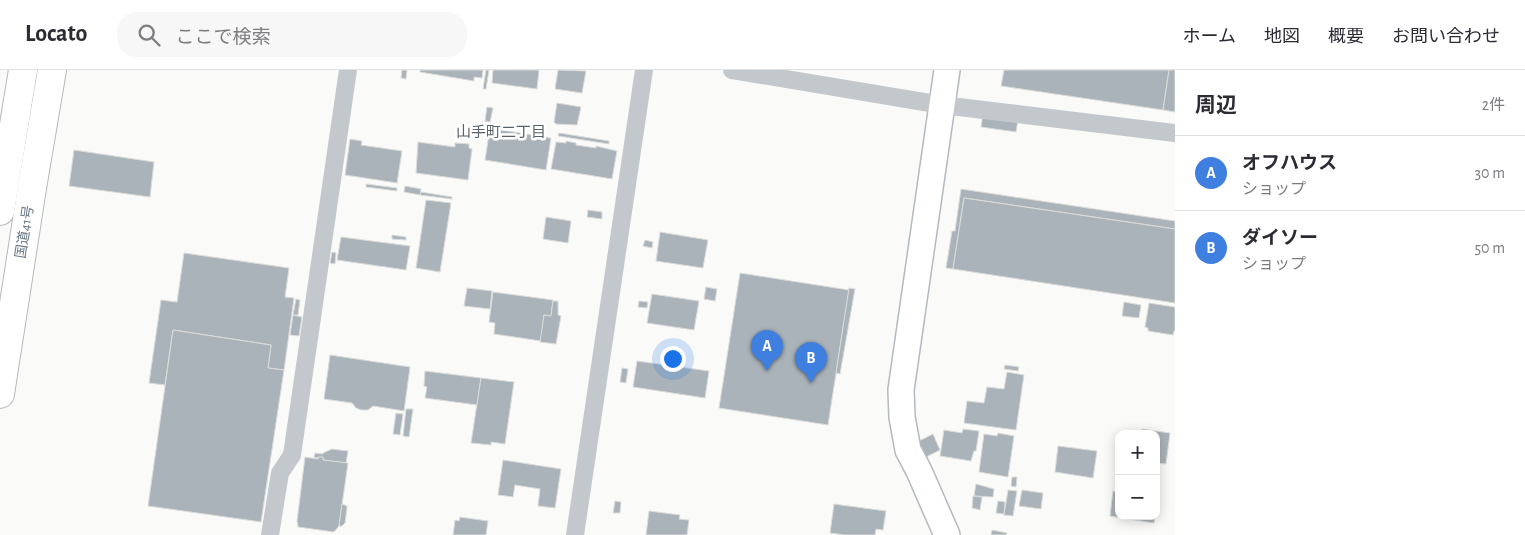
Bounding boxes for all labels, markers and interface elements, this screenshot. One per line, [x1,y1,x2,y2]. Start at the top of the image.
search box [117,12,467,57]
icon: search [135,21,163,49]
text: Locato [25,22,87,46]
text: ここで検索 [175,28,270,47]
text: ホーム [1183,28,1236,46]
text: 地図 [1264,28,1300,46]
text: 概要 [1328,28,1364,46]
text: お問い合わせ [1392,28,1500,46]
text: 周辺 [1195,95,1237,116]
text: 2件 [1482,97,1505,113]
district label: 山手町二丁目 [456,124,546,140]
text: オフハウス [1242,154,1337,173]
text: A [1206,165,1216,181]
text: 30 m [1475,165,1505,181]
text: ショップ [1242,181,1306,197]
street label: 国道41号 [13,204,36,260]
text: ダイソー [1242,229,1318,248]
text: B [1206,240,1216,256]
text: 50 m [1474,240,1505,256]
text: ショップ [1242,256,1306,272]
pin: A [751,330,783,371]
pin: B [795,342,827,383]
your location [660,346,686,372]
map controls [1115,430,1160,520]
button: + [1115,430,1160,475]
button: − [1115,475,1160,520]

